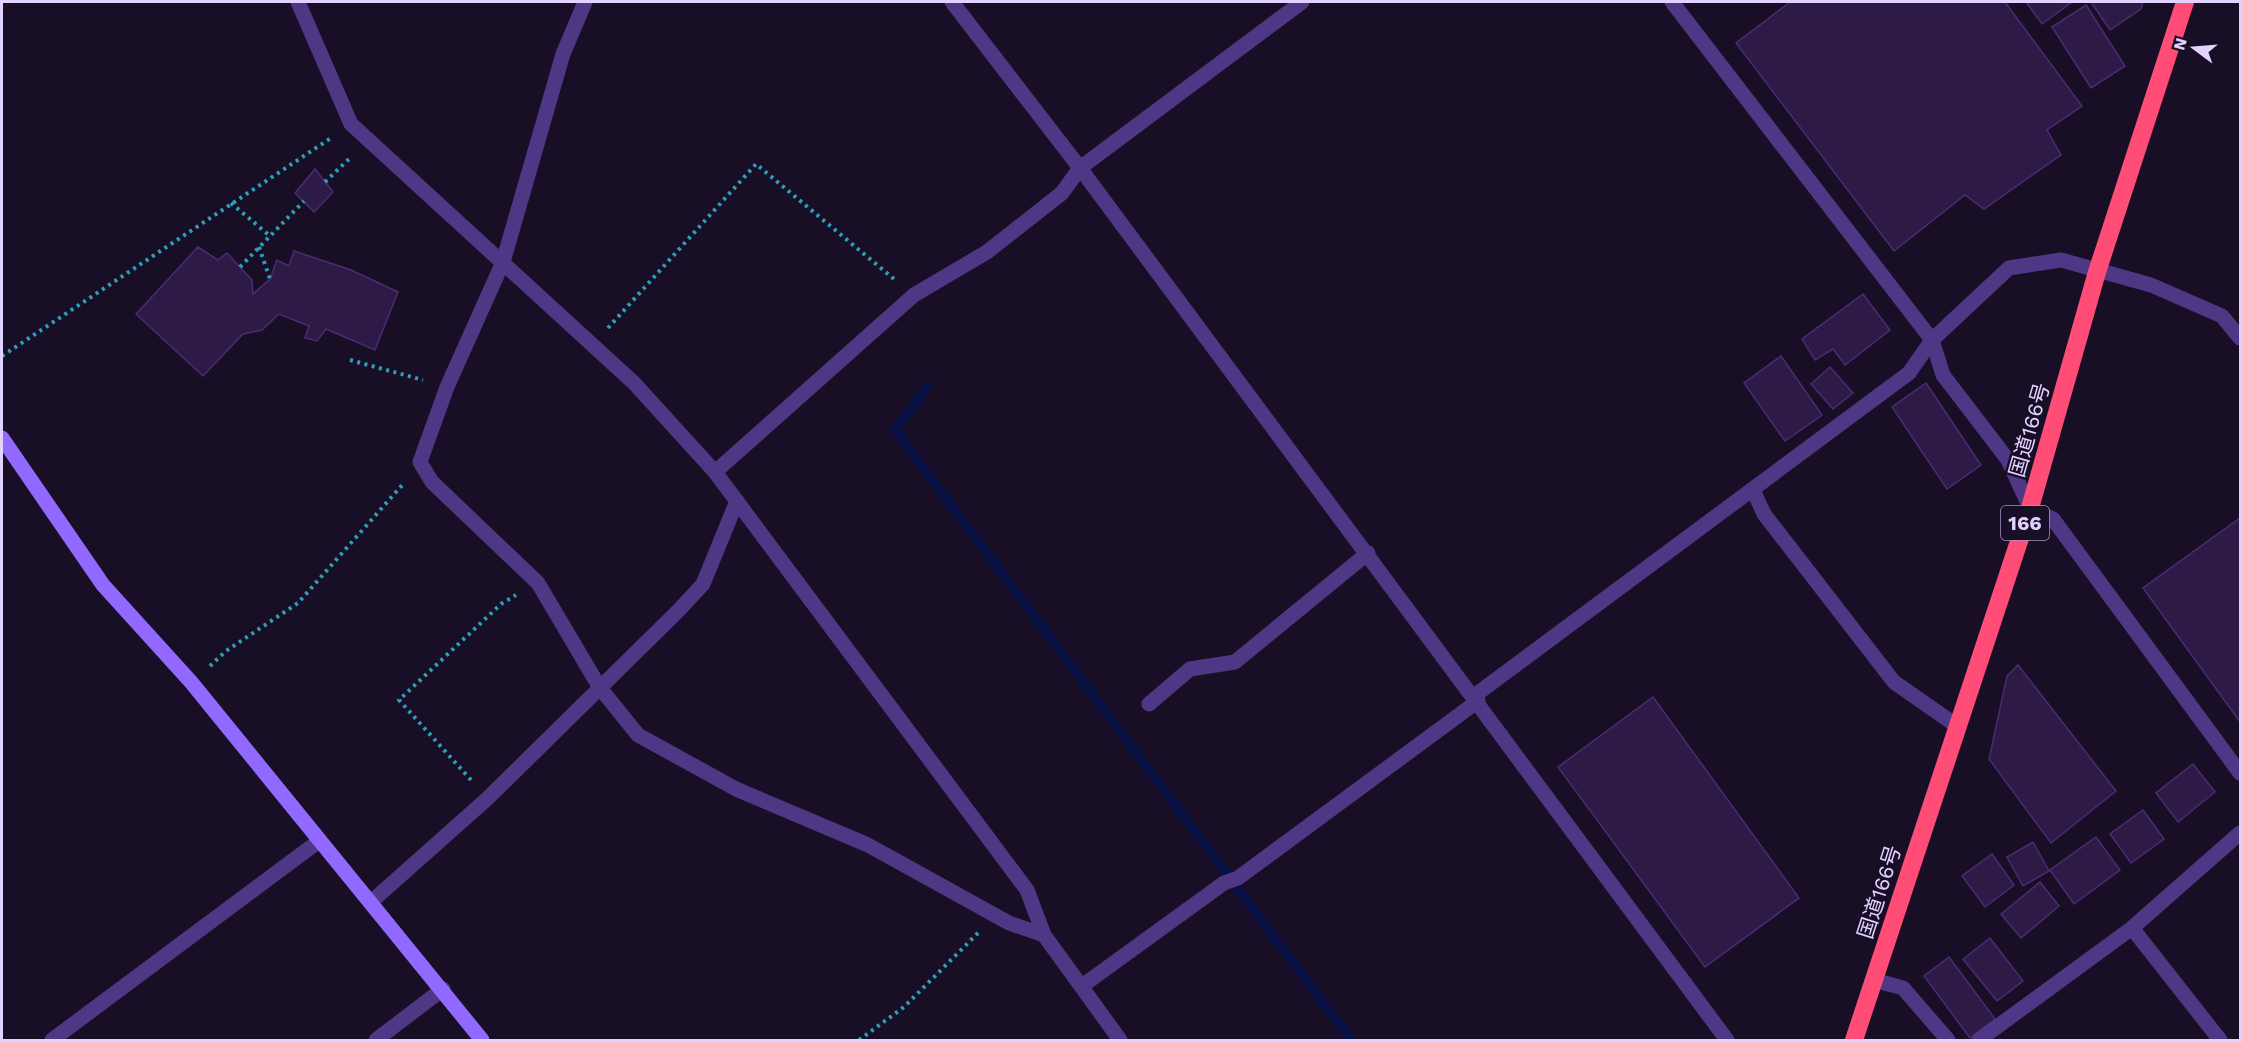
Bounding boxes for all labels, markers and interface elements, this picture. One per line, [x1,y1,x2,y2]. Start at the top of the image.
north arrow [2164,18,2224,78]
text: N [2169,36,2191,52]
street label: 国道166号 [2004,380,2054,480]
road number: 166 [2001,506,2049,540]
street label: 国道166号 [1852,842,1906,942]

